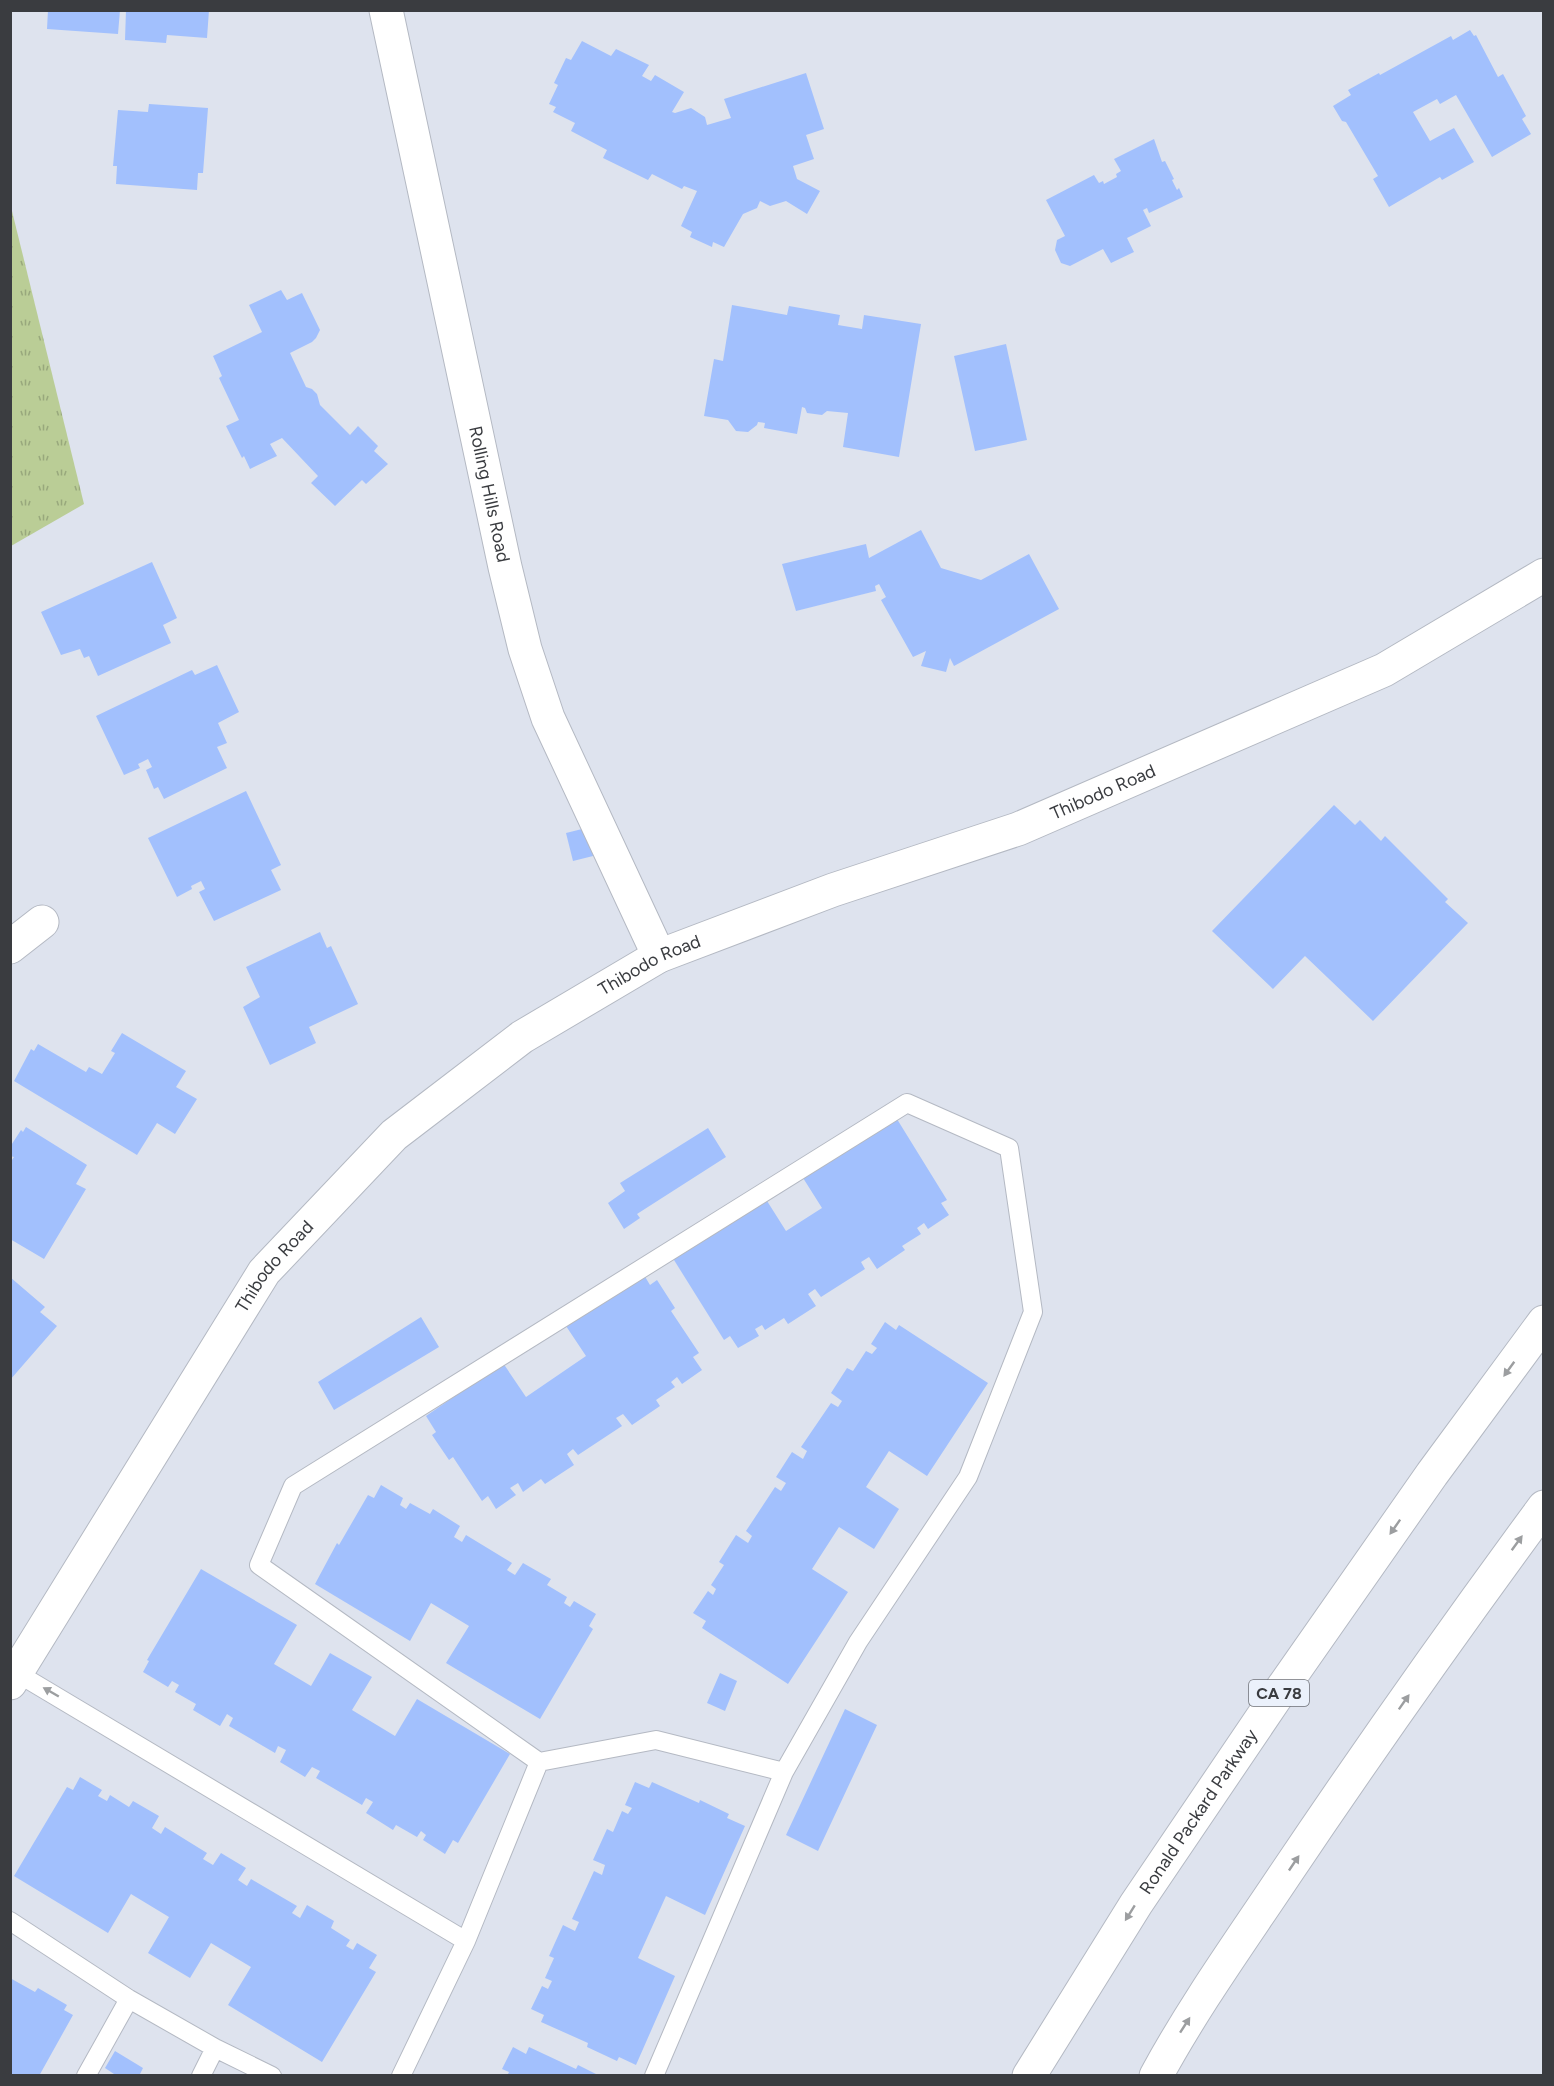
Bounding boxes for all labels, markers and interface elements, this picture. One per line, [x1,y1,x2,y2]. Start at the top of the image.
street label: Rolling Hills Road [464,424,515,564]
street label: Thibodo Road [1047,760,1159,824]
street label: Thibodo Road [594,930,704,1000]
street label: Thibodo Road [231,1216,318,1316]
one-way arrow [1503,1360,1515,1376]
one-way arrow [1390,1519,1401,1535]
one-way arrow [1511,1535,1523,1551]
road number: CA 78 [1249,1680,1309,1706]
one-way arrow [42,1687,59,1697]
one-way arrow [1398,1695,1410,1711]
street label: Ronald Packard Parkway [1135,1724,1262,1898]
one-way arrow [1288,1854,1299,1871]
one-way arrow [1125,1905,1136,1921]
one-way arrow [1179,2017,1191,2033]

